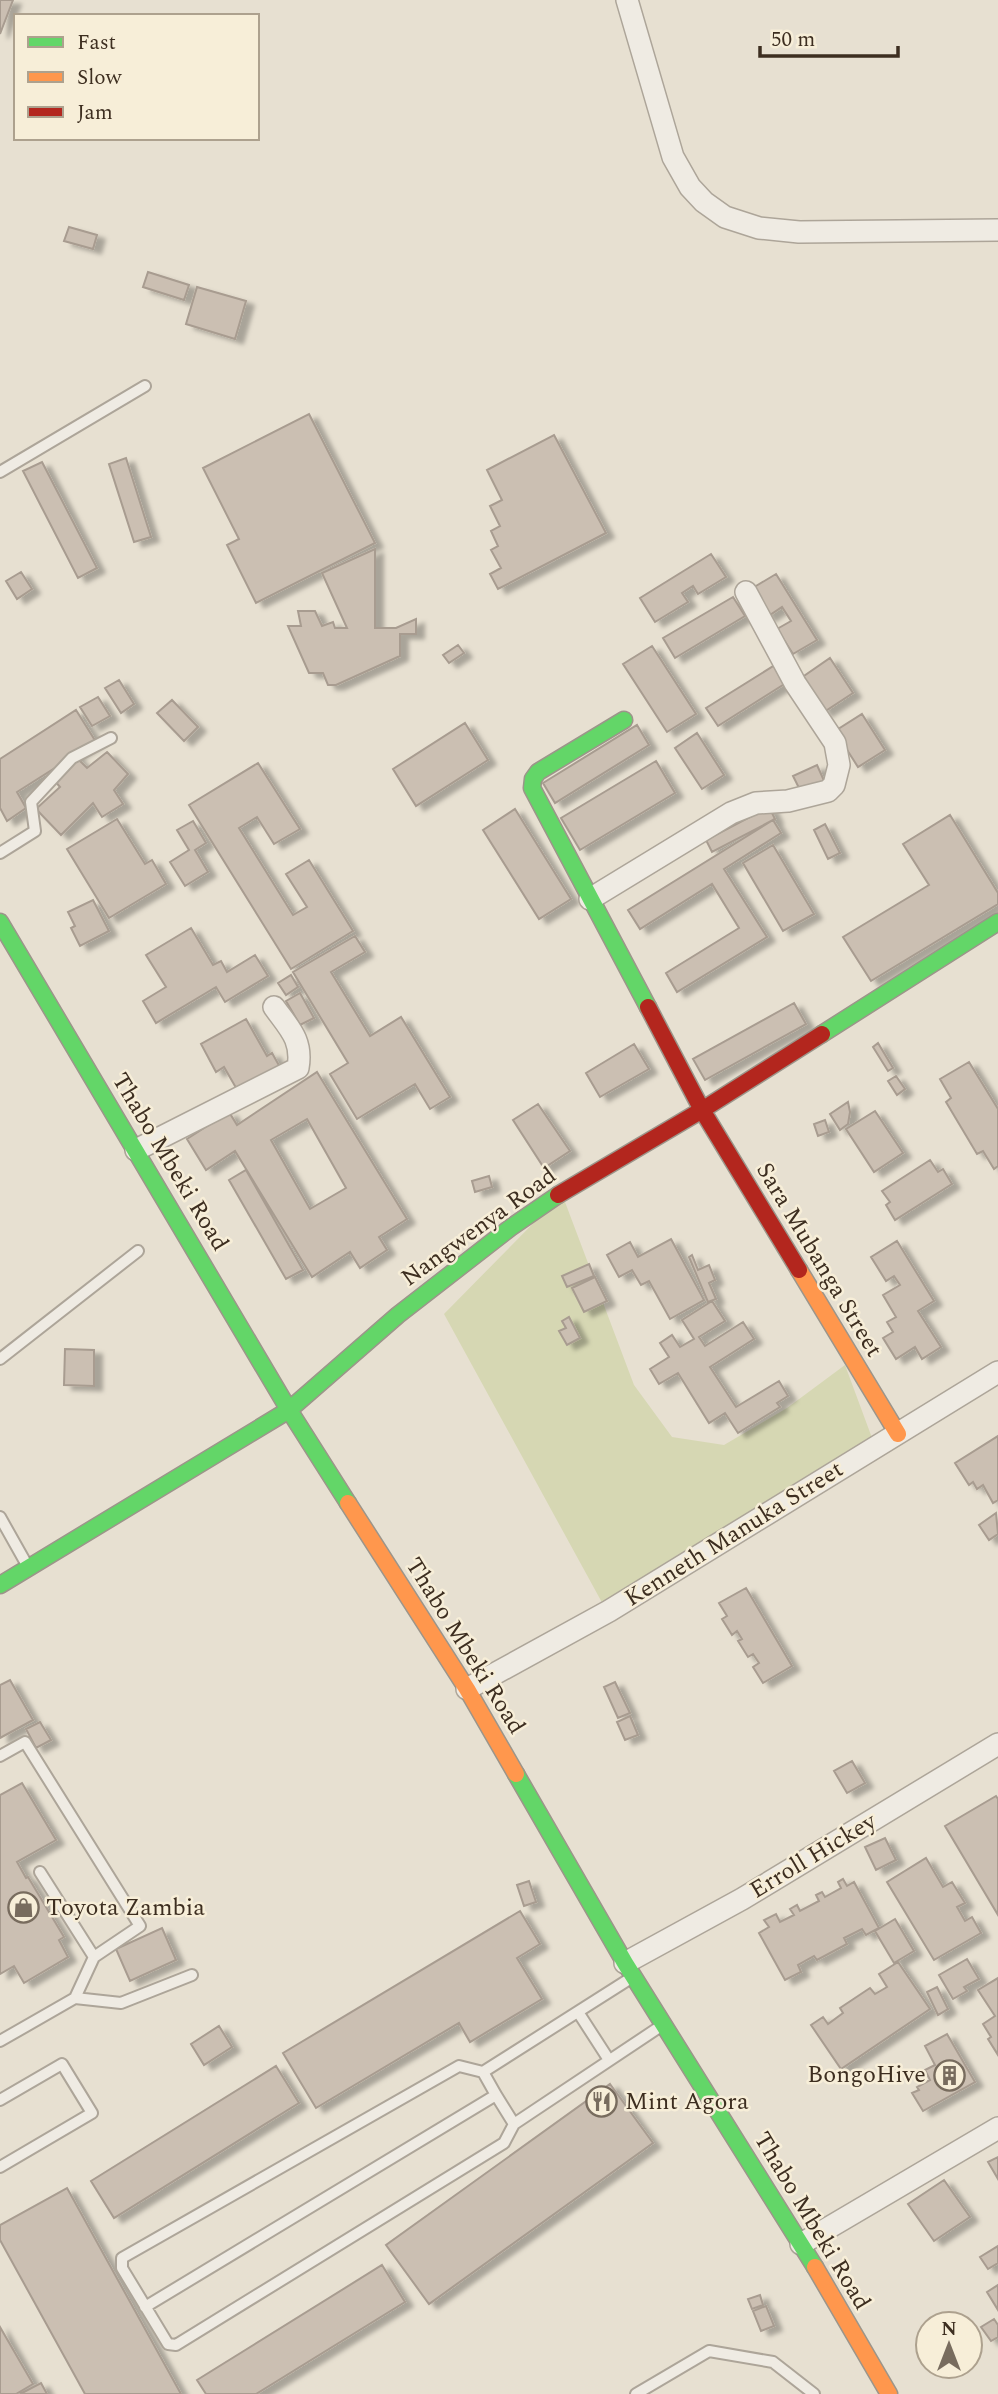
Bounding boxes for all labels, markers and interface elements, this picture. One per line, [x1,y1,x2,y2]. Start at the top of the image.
legend [14,14,259,140]
scale bar [760,14,898,58]
text: 50 m [771,24,815,56]
text: Fast [77,27,116,59]
text: Slow [77,62,123,94]
text: Jam [77,97,113,129]
street label: Thabo Mbeki Road [102,1066,238,1258]
street label: Sara Mubanga Street [746,1156,892,1364]
street label: Nangwenya Road [394,1158,564,1296]
street label: Kenneth Manuka Street [617,1452,851,1616]
street label: Thabo Mbeki Road [396,1550,534,1742]
street label: Erroll Hickey [743,1803,885,1908]
place label: Toyota Zambia [46,1890,205,1926]
shop icon: Toyota Zambia [6,1891,40,1925]
place label: BongoHive [807,2057,926,2093]
building icon: BongoHive [932,2058,966,2092]
place label: Mint Agora [625,2084,749,2120]
restaurant icon: Mint Agora [585,2085,619,2119]
street label: Thabo Mbeki Road [744,2125,880,2317]
north arrow [914,2310,984,2380]
text: N [941,2315,957,2344]

